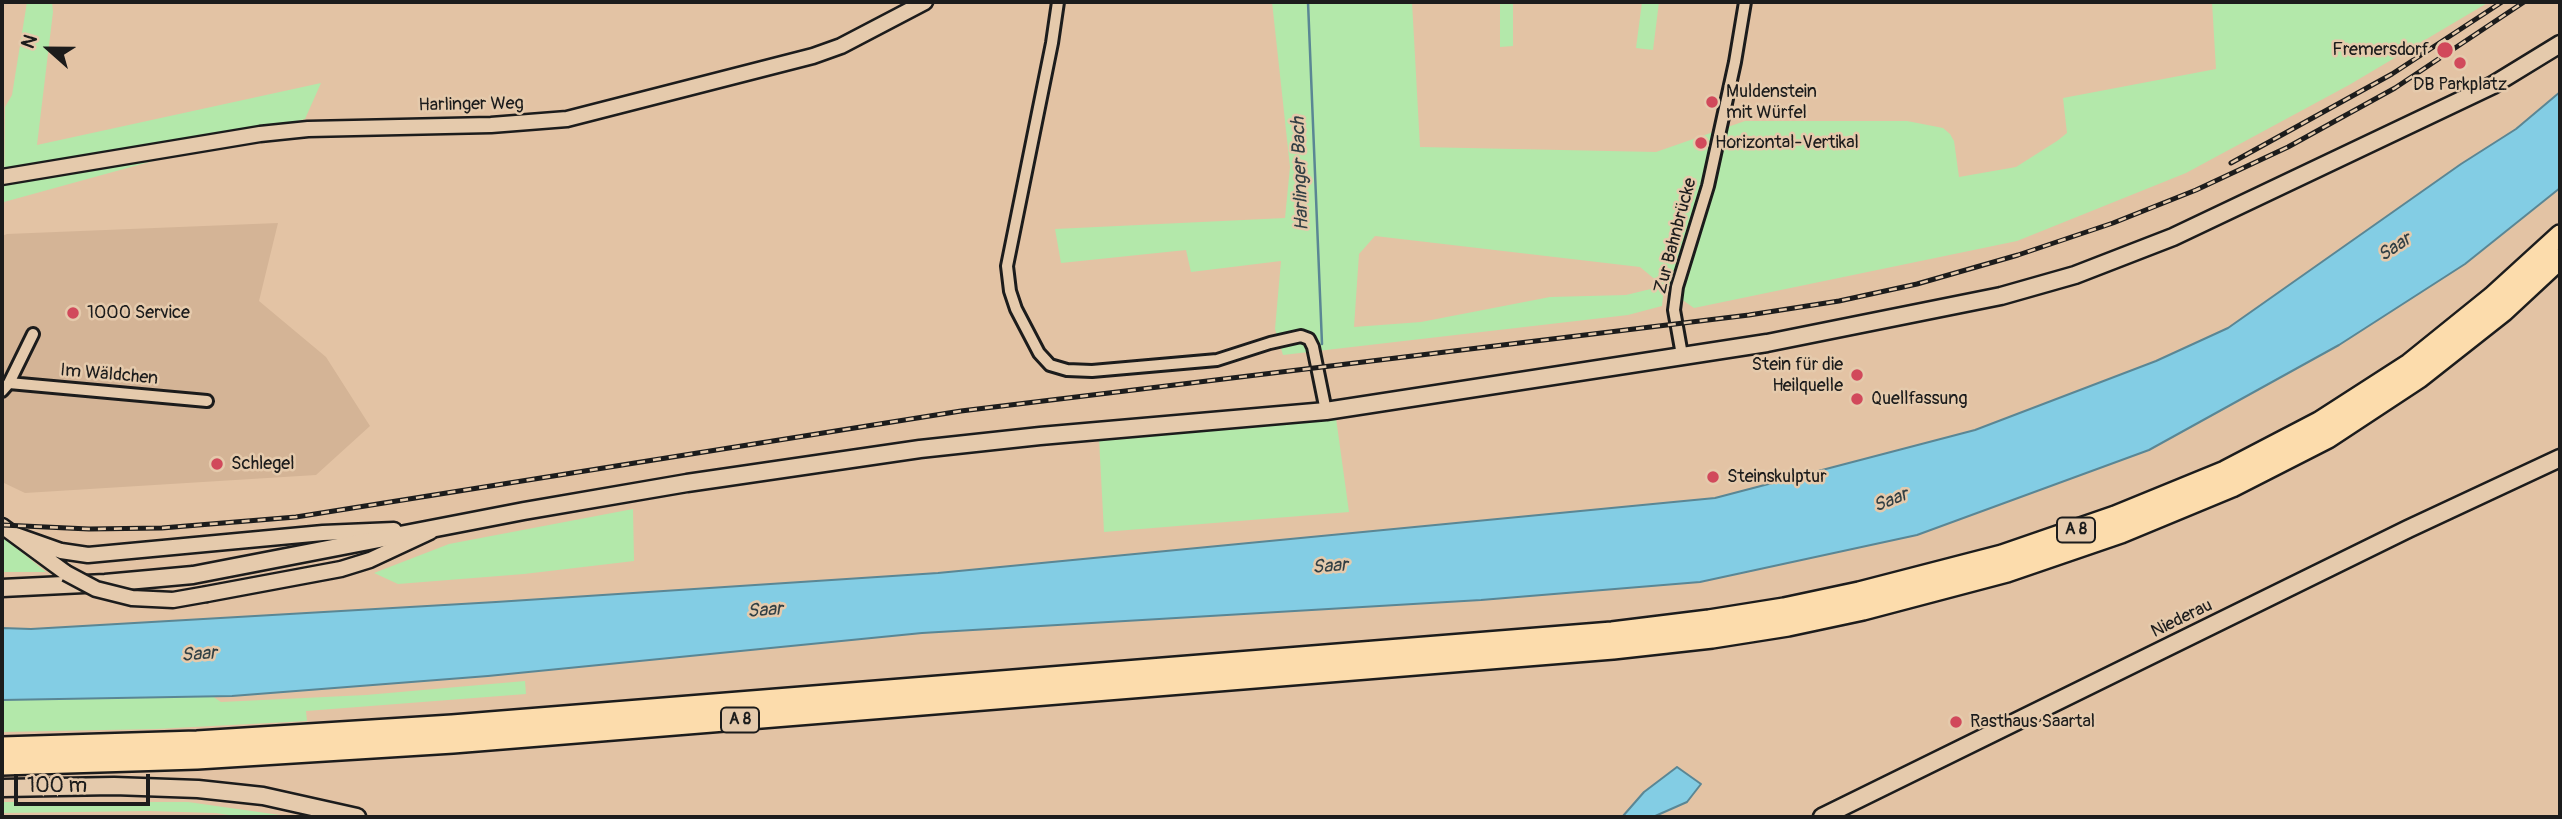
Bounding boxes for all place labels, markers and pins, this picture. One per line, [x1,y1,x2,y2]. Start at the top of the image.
place label: Fremersdorf [2332,39,2429,61]
marker: Fremersdorf [2435,40,2455,60]
marker: DB Parkplatz [2452,55,2468,71]
place label: DB Parkplatz [2413,74,2507,96]
place label: Muldenstein mit Würfel [1726,81,1817,124]
marker: Muldenstein mit Würfel [1704,94,1720,110]
place label: Horizontal-Vertikal [1715,132,1859,154]
marker: Horizontal-Vertikal [1693,135,1709,151]
place label: 1000 Service [87,302,190,324]
marker: 1000 Service [65,305,81,321]
place label: Stein für die Heilquelle [1751,354,1843,396]
marker: Stein für die Heilquelle [1849,367,1865,383]
place label: Quellfassung [1871,388,1967,410]
marker: Quellfassung [1849,391,1865,407]
place label: Schlegel [231,453,294,475]
marker: Schlegel [209,456,225,472]
place label: Steinskulptur [1727,466,1827,488]
marker: Steinskulptur [1705,469,1721,485]
place label: Rasthaus Saartal [1970,711,2095,733]
marker: Rasthaus Saartal [1948,714,1964,730]

